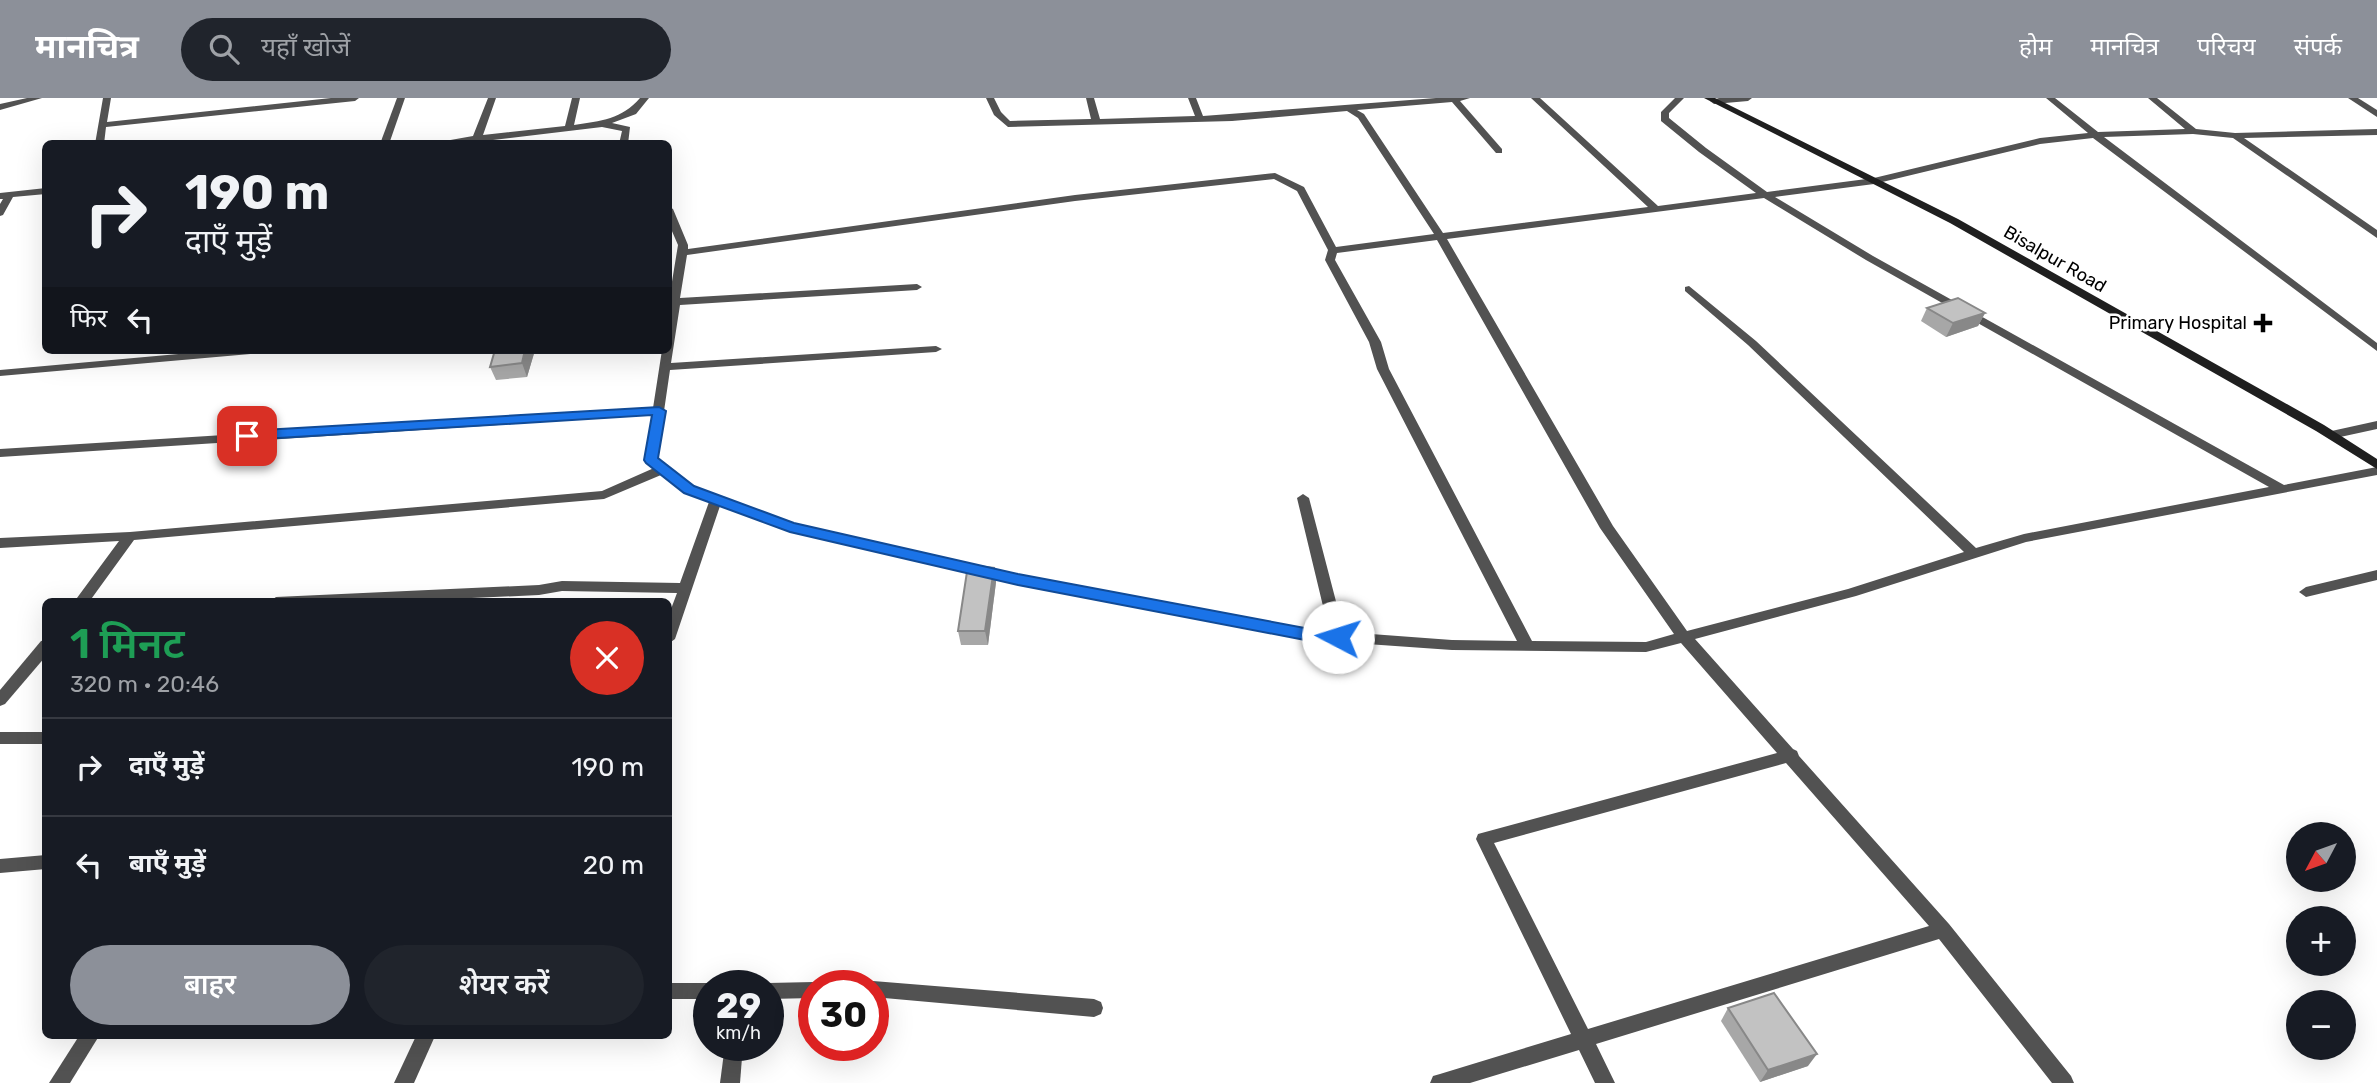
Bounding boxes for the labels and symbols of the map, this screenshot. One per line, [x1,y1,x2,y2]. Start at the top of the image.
street label: Bisalpur Road [2000,221,2110,297]
place label: Primary Hospital [2109,312,2247,334]
marker: Primary Hospital [2253,313,2273,333]
pin [217,406,277,466]
position arrow [1301,600,1375,674]
north arrow [2286,822,2356,892]
speed limit sign: 30 [798,970,889,1061]

